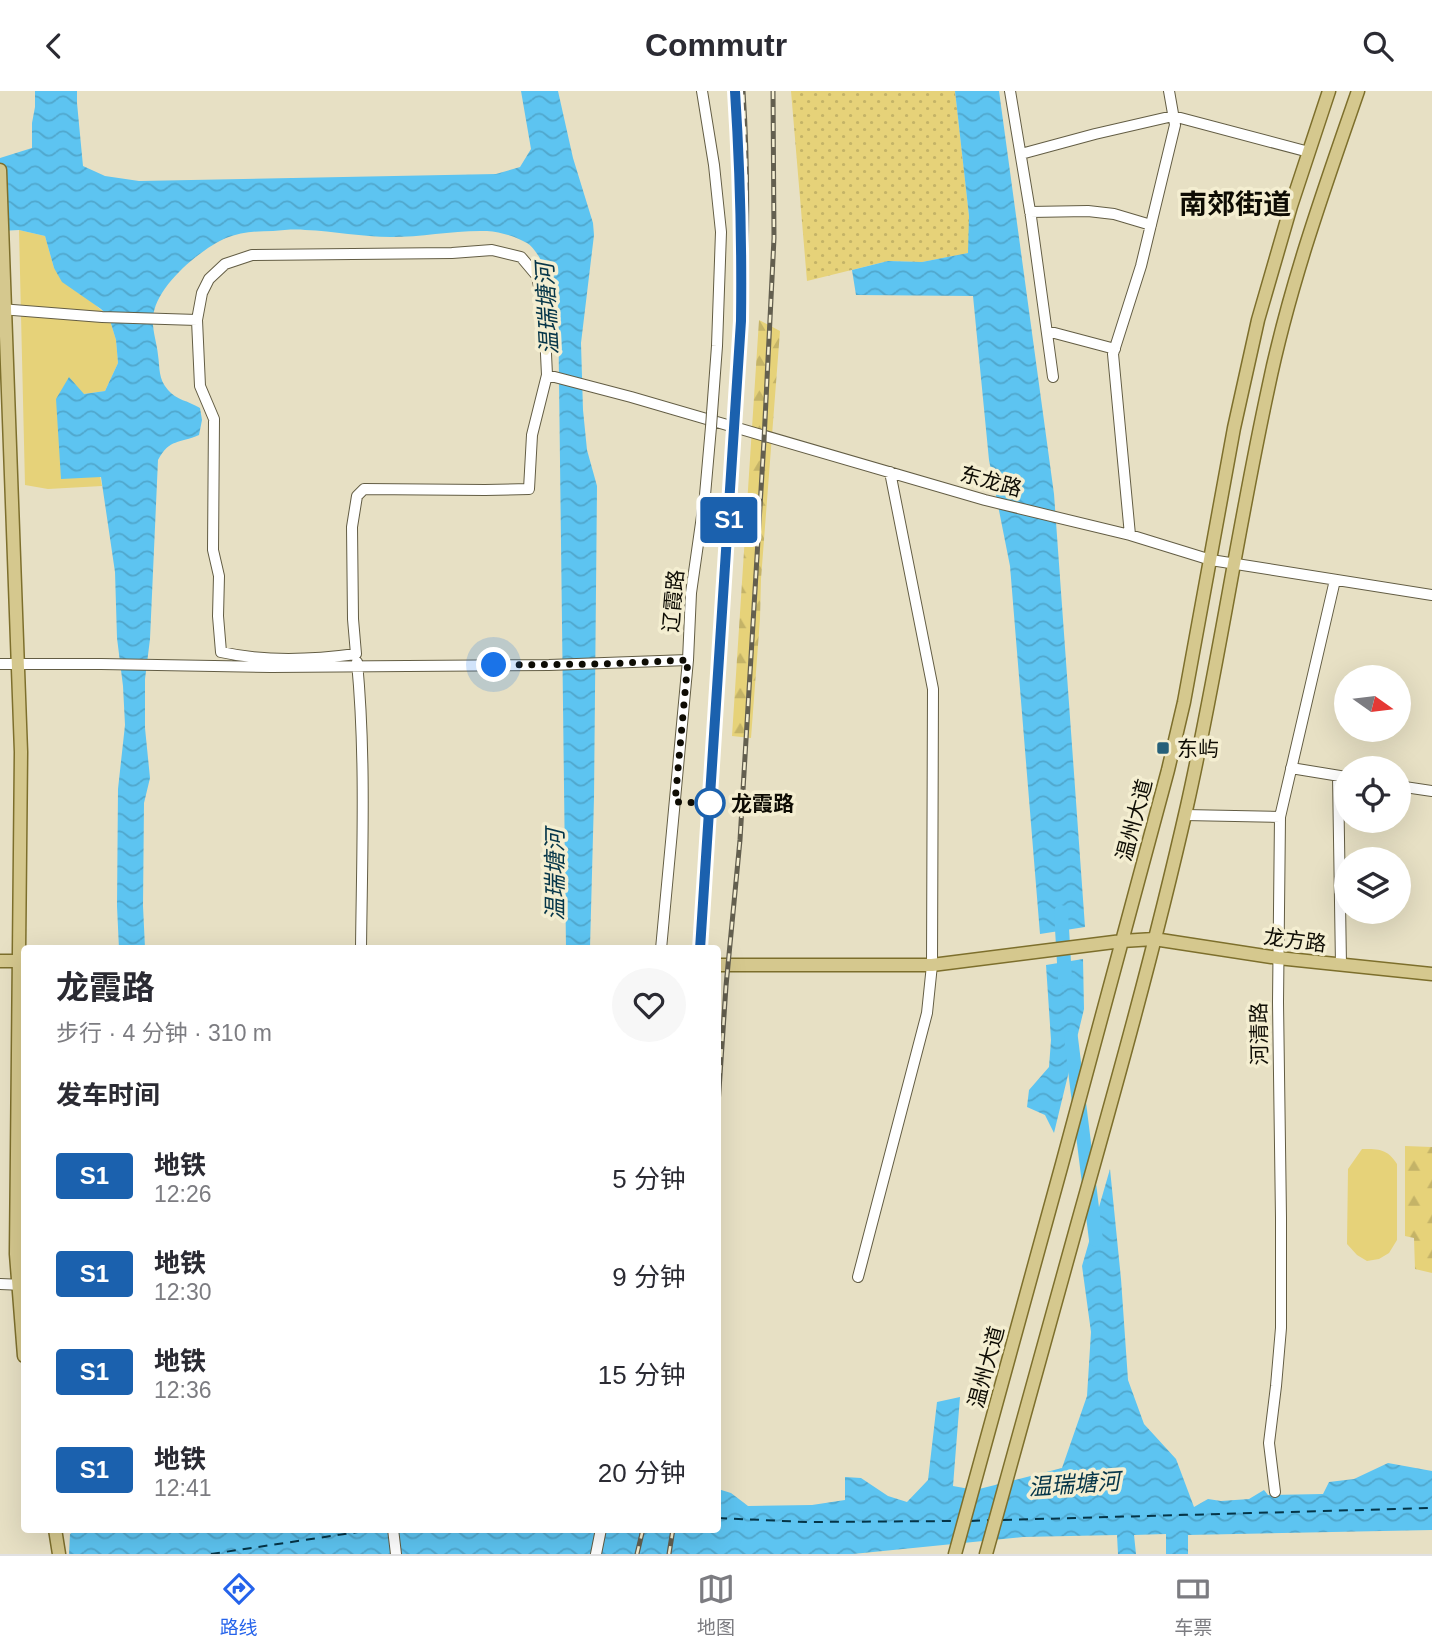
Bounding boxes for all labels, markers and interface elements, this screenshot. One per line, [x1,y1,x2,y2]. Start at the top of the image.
icon: back [35,27,73,65]
text: Commutr [645,27,787,63]
icon: search [1359,27,1397,65]
district label: 南郊街道 [1179,189,1291,220]
water label: 温瑞塘河 [531,258,562,356]
street label: 东龙路 [958,462,1024,500]
line badge: S1 [698,497,760,543]
text: S1 [714,506,744,533]
street label: 辽霞路 [659,569,687,633]
your location [476,647,511,682]
north arrow [1334,665,1410,742]
map controls [1334,665,1411,924]
place label: 东屿 [1177,737,1219,760]
marker: 东屿 [1155,740,1171,756]
button: locate [1334,756,1411,833]
street label: 温州大道 [1112,776,1156,864]
marker: 龙霞路 [695,788,725,818]
place label: 龙霞路 [731,792,794,815]
water label: 温瑞塘河 [542,825,568,921]
button: layers [1334,847,1411,924]
street label: 龙方路 [1262,925,1328,955]
button: heart [612,968,686,1042]
text: 龙霞路 [56,969,155,1006]
street label: 河清路 [1247,1002,1271,1066]
text: 步行 · 4 分钟 · 310 m [56,1020,272,1046]
text: 发车时间 [56,1080,160,1110]
text: 地铁 [154,1150,206,1180]
text: S1 [80,1162,109,1189]
text: 5 分钟 [612,1164,686,1194]
text: 12:26 [154,1181,212,1207]
text: 地铁 [154,1248,206,1278]
text: S1 [80,1260,109,1287]
text: 9 分钟 [612,1262,686,1292]
text: 12:30 [154,1279,212,1305]
street label: 温州大道 [964,1323,1008,1411]
text: 地铁 [154,1346,206,1376]
text: S1 [80,1358,109,1385]
text: 15 分钟 [598,1360,686,1390]
text: 12:36 [154,1377,212,1403]
text: 地铁 [154,1444,206,1474]
text: S1 [80,1456,109,1483]
text: 20 分钟 [598,1458,686,1488]
water label: 温瑞塘河 [1027,1468,1125,1500]
text: 12:41 [154,1475,212,1501]
tab: 路线 [220,1570,258,1639]
tab: 地图 [697,1570,735,1639]
tab: 车票 [1174,1570,1212,1639]

